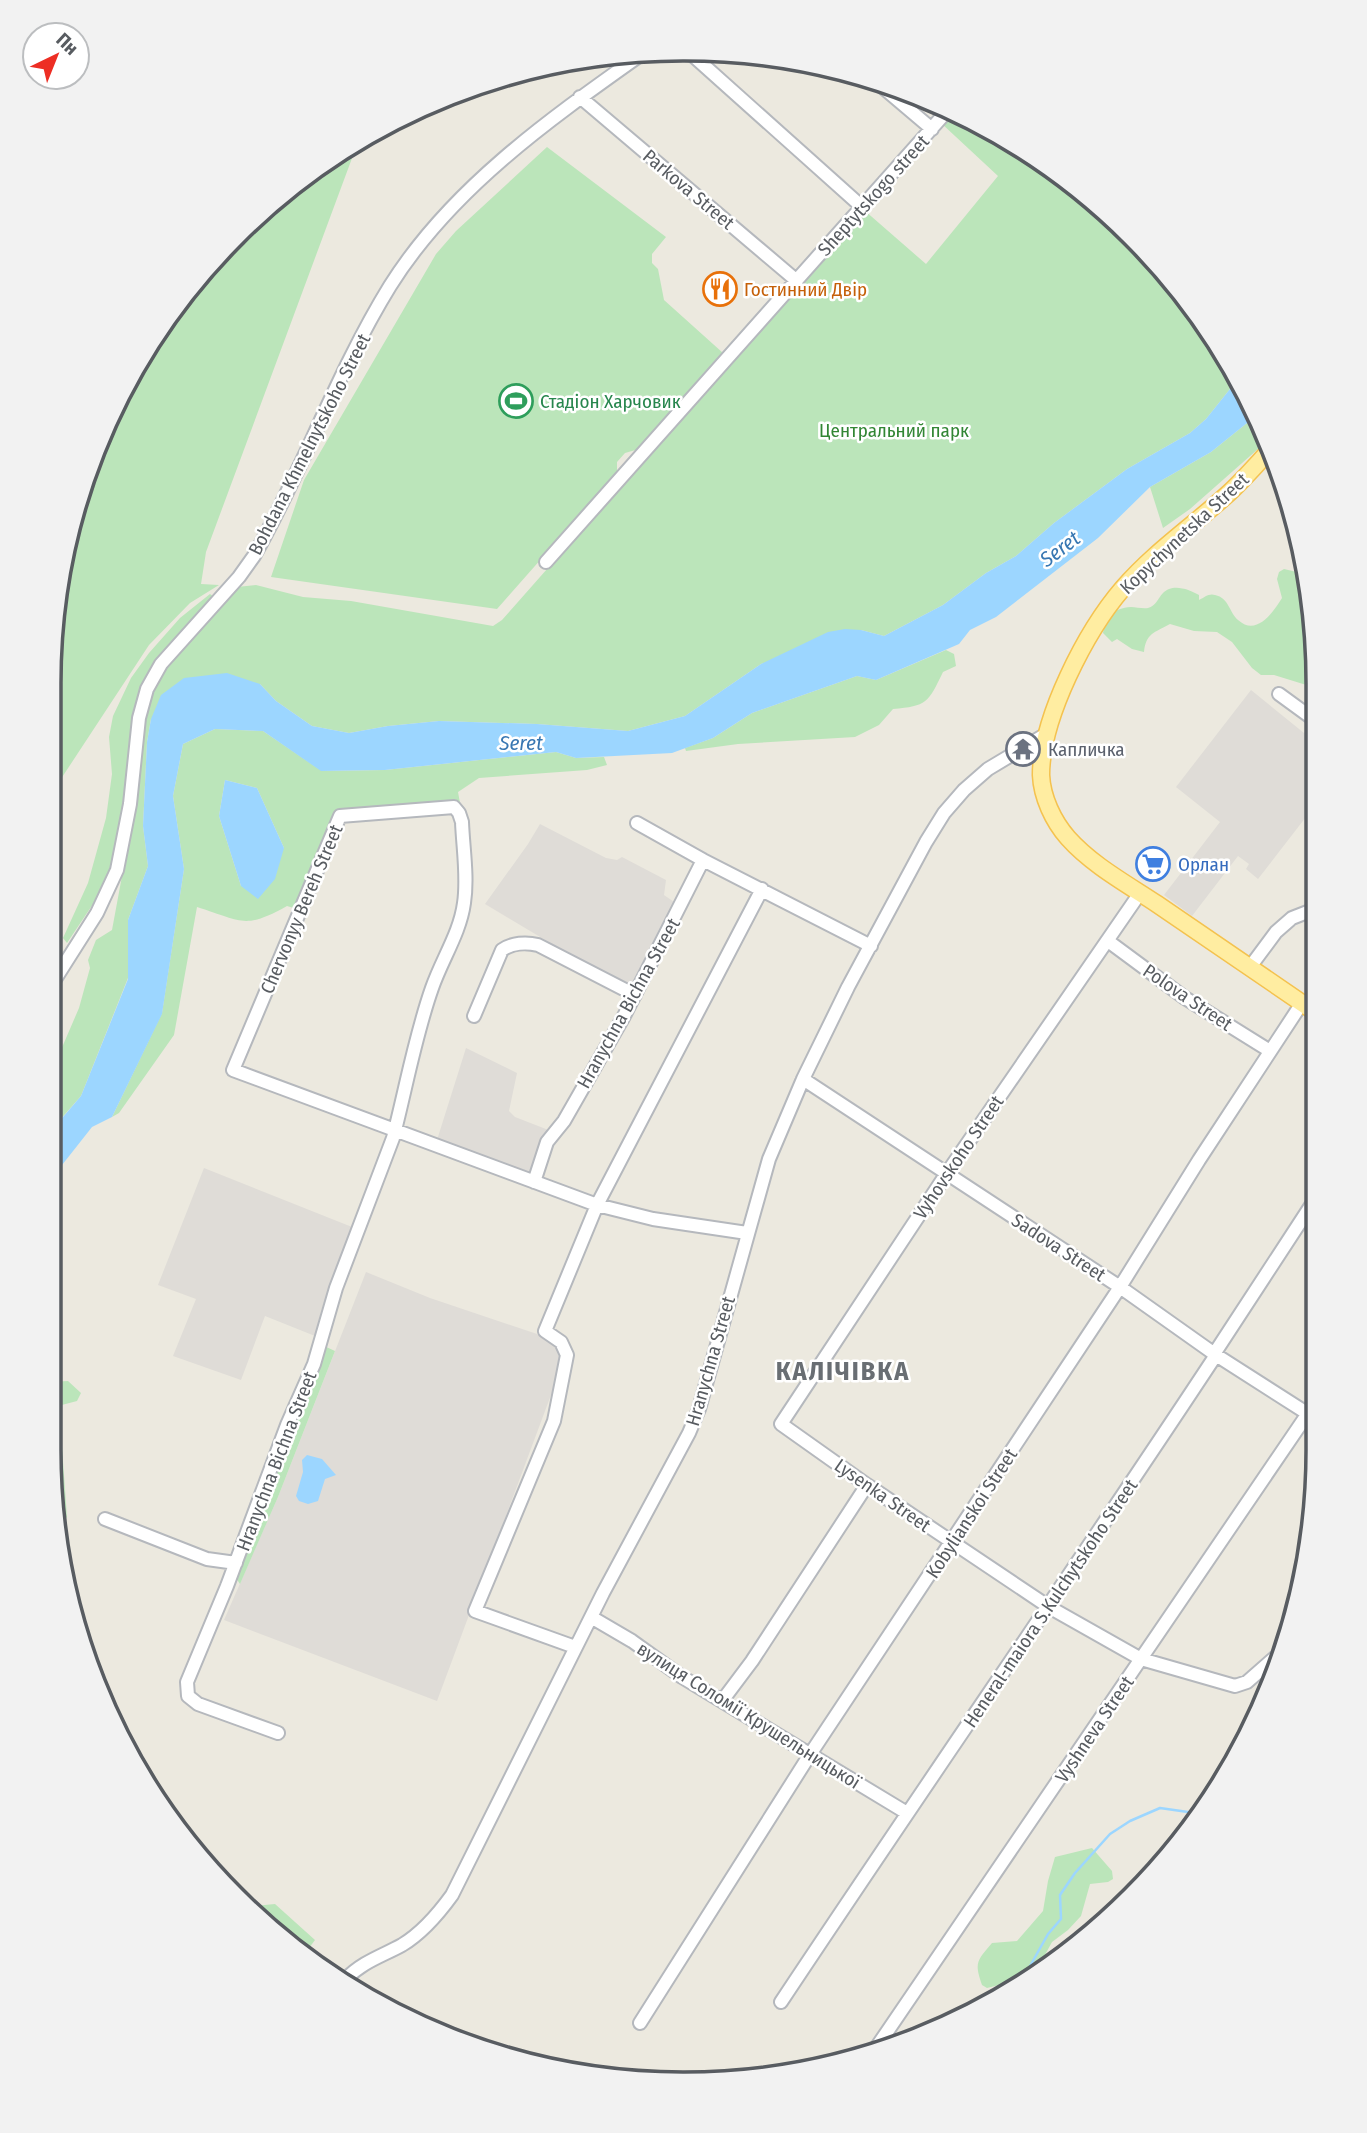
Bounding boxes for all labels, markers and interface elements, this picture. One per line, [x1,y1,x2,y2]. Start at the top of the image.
north arrow [21,21,91,91]
text: Пн [52,28,83,60]
street label: Sheptytskogo street [813,129,934,261]
street label: Parkova Street [638,145,740,235]
restaurant icon: Гостинний Двір [701,270,739,308]
place label: Гостинний Двір [744,278,867,301]
street label: Bohdana Khmelnytskoho Street [244,329,376,559]
sports icon: Стадіон Харчовик [497,382,535,420]
place label: Стадіон Харчовик [540,390,681,413]
park label: Центральний парк [819,419,969,442]
street label: Kopychynetska Street [1115,467,1254,599]
water label: Seret [1034,525,1085,573]
water label: Seret [498,730,543,756]
temple icon: Капличка [1004,730,1042,768]
place label: Капличка [1048,738,1125,761]
street label: Chervonyy Bereh Street [255,820,348,997]
supermarket icon: Орлан [1134,845,1172,883]
place label: Орлан [1178,853,1229,876]
street label: Hranychna Bichna Street [572,913,685,1092]
street label: Polova Street [1139,959,1237,1036]
street label: Vyhovskoho Street [909,1090,1009,1223]
street label: Sadova Street [1007,1208,1111,1287]
street label: Hranychna Street [681,1293,740,1429]
district label: КАЛІЧІВКА [776,1356,910,1387]
street label: Hranychna Bichna Street [232,1367,322,1554]
street label: Kobylianskoi Street [921,1443,1022,1583]
street label: Lysenka Street [830,1454,936,1537]
street label: Heneral-maiora S.Kulchytskoho Street [958,1474,1143,1732]
street label: вулиця Соломії Крушельницької [633,1637,866,1794]
street label: Vyshneva Street [1050,1671,1139,1787]

